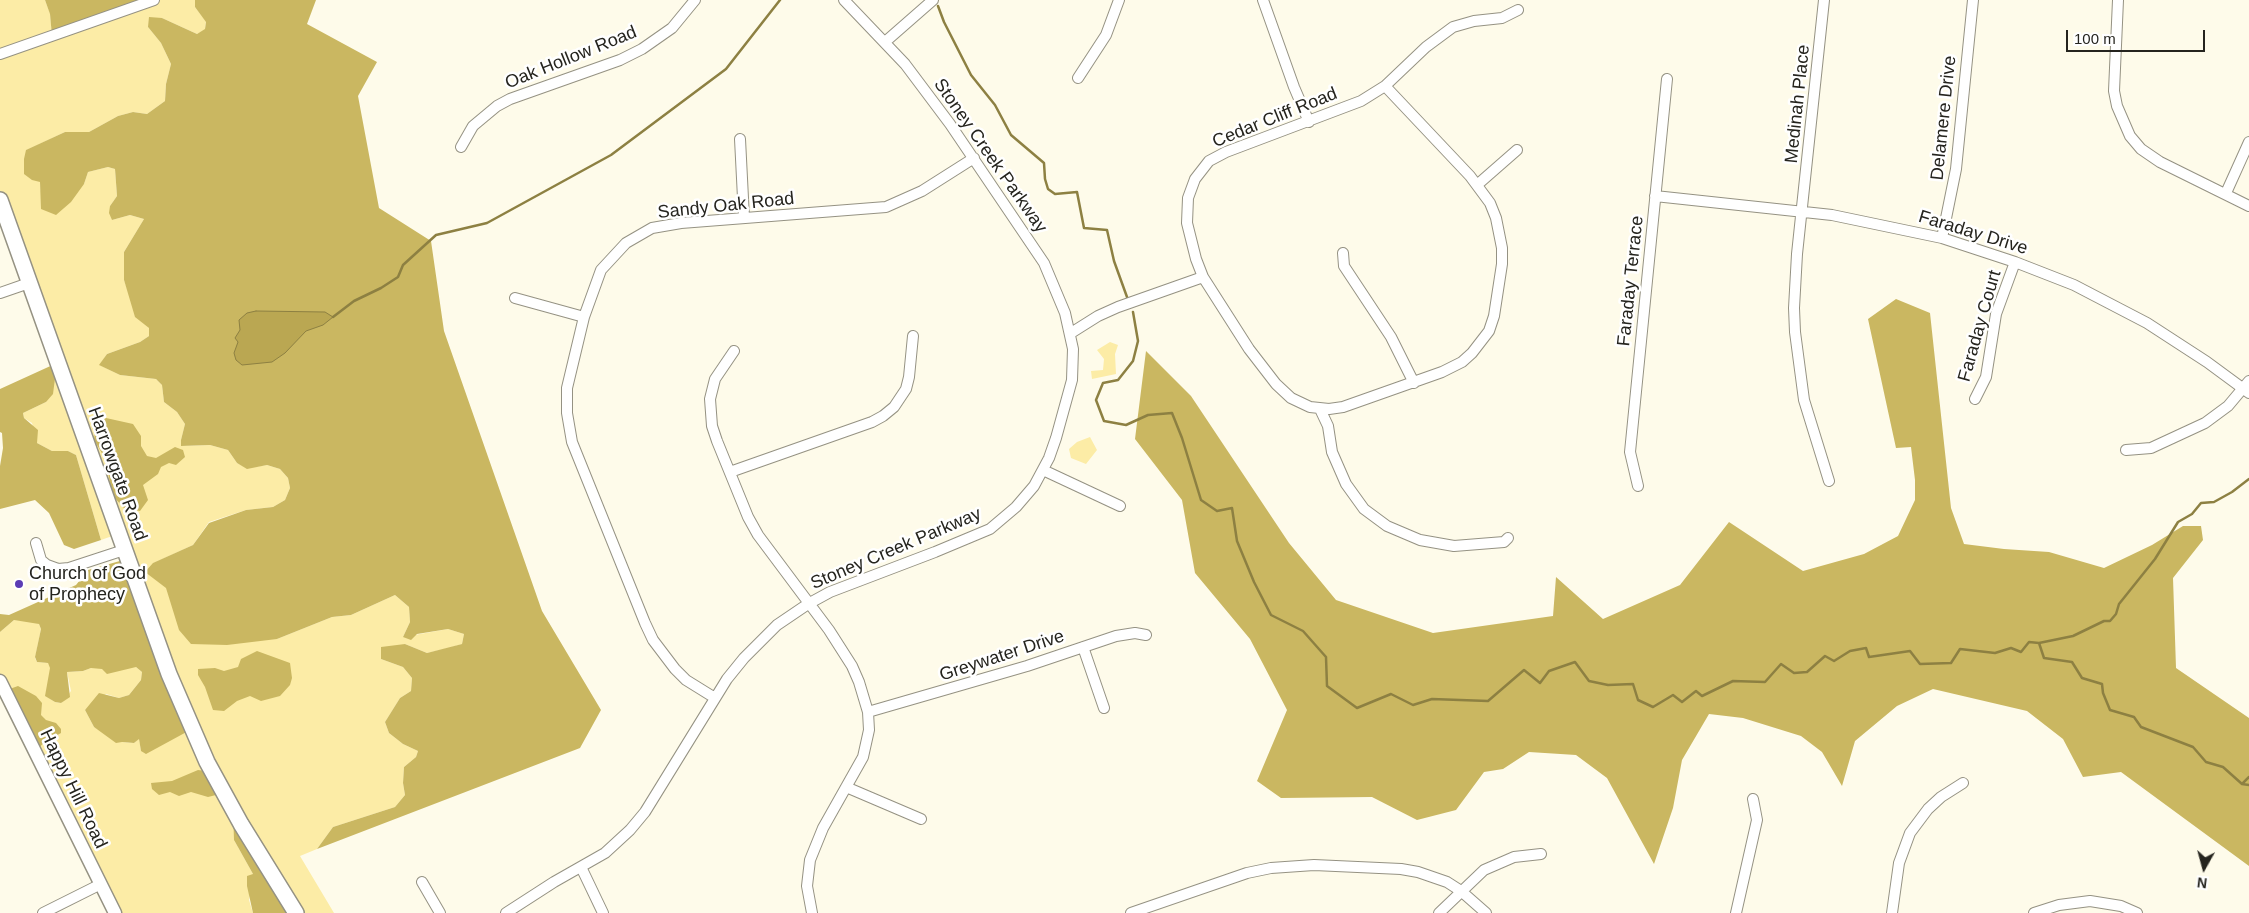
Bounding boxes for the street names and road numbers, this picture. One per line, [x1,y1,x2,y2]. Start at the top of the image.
street label: Oak Hollow Road [502,22,640,94]
street label: Medinah Place [1781,44,1815,164]
street label: Delamere Drive [1927,55,1961,181]
street label: Stoney Creek Parkway [929,75,1051,237]
street label: Cedar Cliff Road [1209,83,1341,153]
street label: Sandy Oak Road [657,188,795,224]
street label: Faraday Drive [1916,206,2030,260]
street label: Faraday Terrace [1613,215,1649,347]
street label: Faraday Court [1954,268,2006,384]
street label: Harrowgate Road [83,404,151,544]
street label: Stoney Creek Parkway [808,503,984,595]
street label: Greywater Drive [937,626,1067,686]
street label: Happy Hill Road [35,726,111,852]

